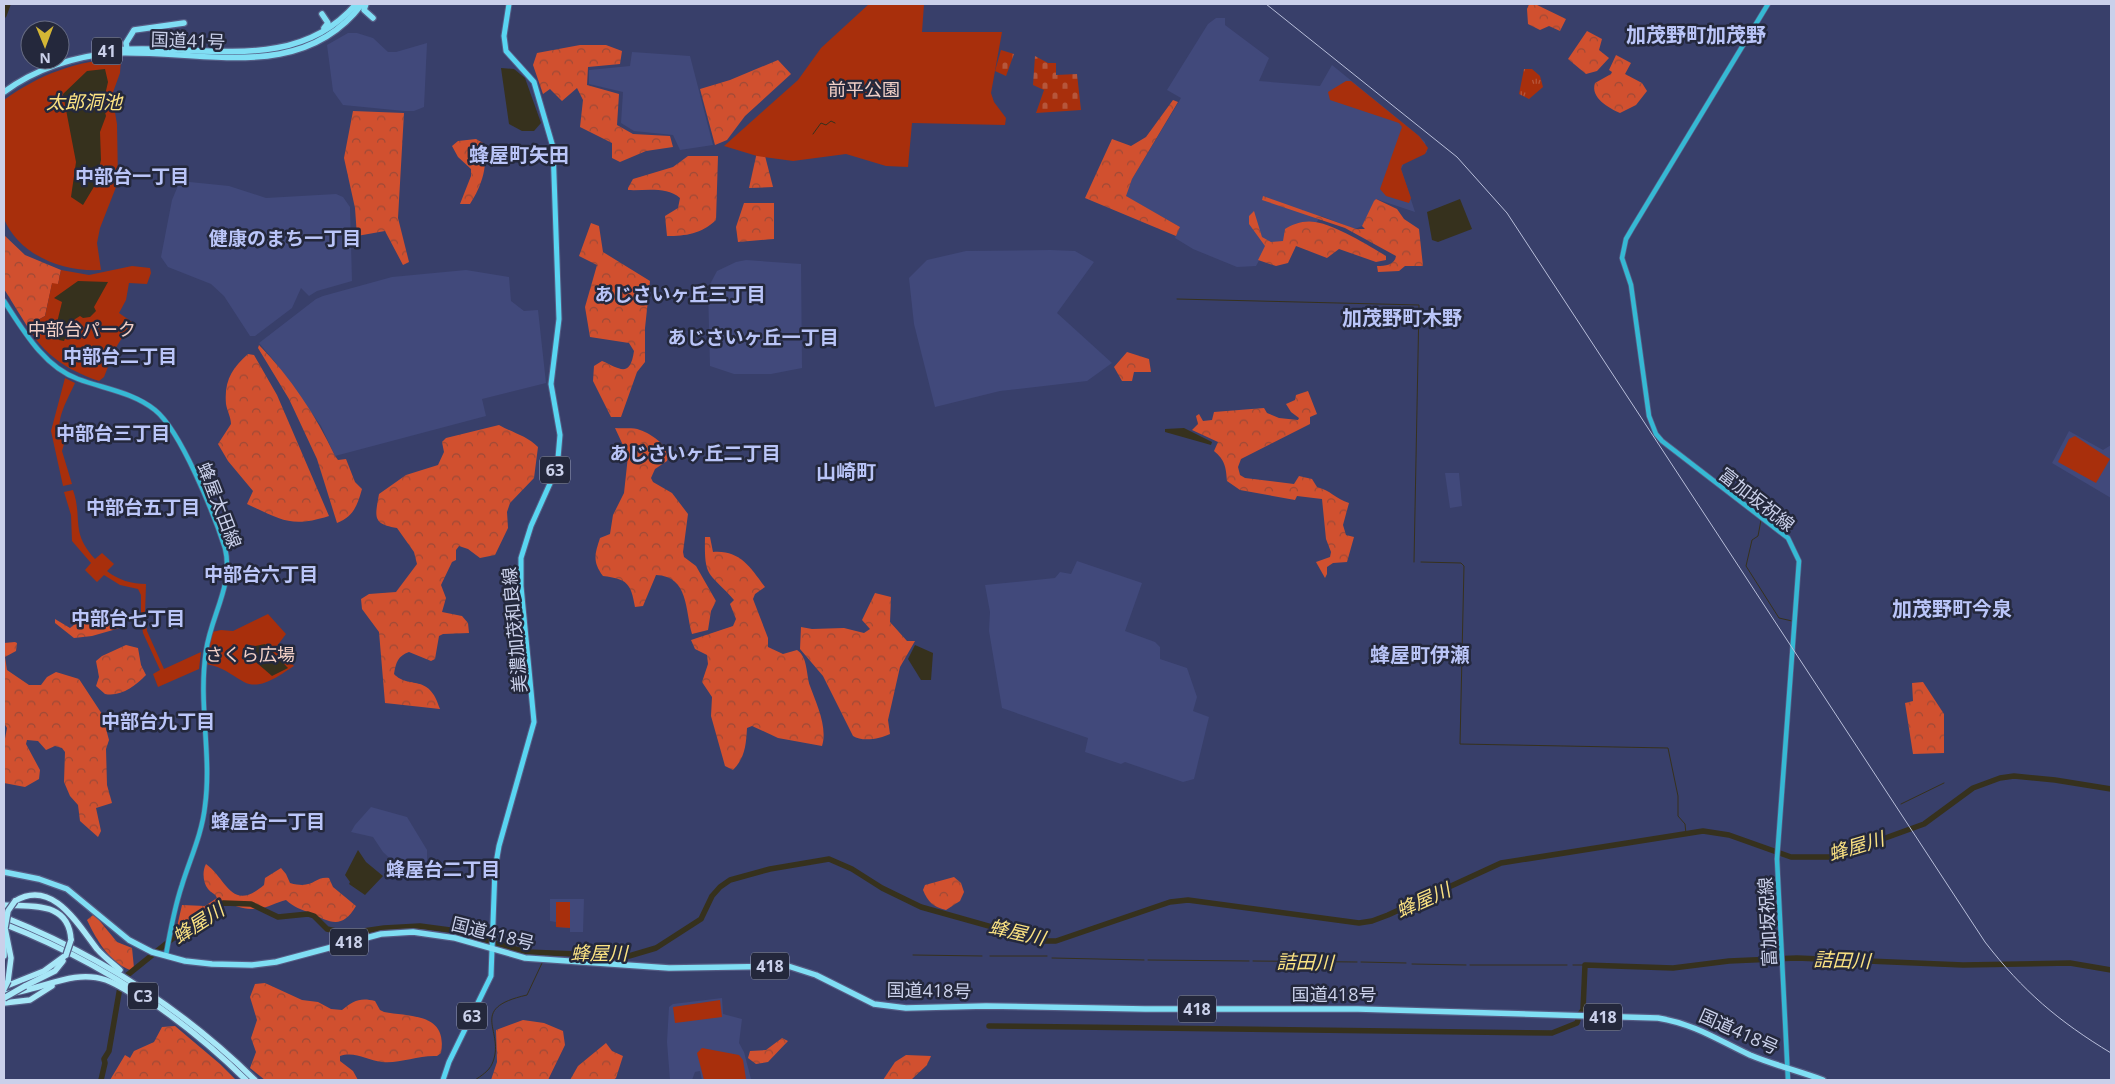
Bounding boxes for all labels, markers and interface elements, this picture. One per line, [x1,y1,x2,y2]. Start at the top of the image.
north arrow [20,20,70,70]
district label: 加茂野町加茂野 [1626,21,1766,48]
street label: 国道41号 [150,27,226,53]
road number: 41 [92,37,122,64]
text: N [39,49,51,68]
park label: 前平公園 [828,77,900,101]
water label: 太郎洞池 [46,89,124,115]
district label: 蜂屋町矢田 [469,141,569,168]
district label: 中部台一丁目 [75,163,189,189]
district label: 健康のまち一丁目 [208,225,361,251]
district label: あじさいヶ丘三丁目 [594,281,766,307]
district label: 加茂野町木野 [1342,304,1462,331]
park label: 中部台パーク [28,317,136,341]
district label: あじさいヶ丘一丁目 [667,324,839,350]
district label: 中部台二丁目 [63,343,177,369]
district label: 中部台三丁目 [56,420,170,446]
district label: あじさいヶ丘二丁目 [609,440,781,466]
road number: 63 [540,456,570,484]
district label: 山崎町 [816,458,876,485]
street label: 蜂屋太田線 [193,459,247,551]
street label: 富加坂祝線 [1714,462,1800,536]
district label: 中部台五丁目 [86,494,200,520]
district label: 中部台六丁目 [204,561,318,587]
street label: 美濃加茂和良線 [497,566,531,694]
district label: 加茂野町今泉 [1892,595,2012,622]
district label: 中部台七丁目 [71,605,185,631]
district label: 蜂屋町伊瀬 [1370,641,1470,668]
park label: さくら広場 [205,642,295,666]
district label: 中部台九丁目 [101,708,215,734]
district label: 蜂屋台一丁目 [211,808,325,834]
water label: 蜂屋川 [1825,825,1889,867]
district label: 蜂屋台二丁目 [386,856,500,882]
water label: 蜂屋川 [1392,876,1456,923]
street label: 富加坂祝線 [1753,876,1781,968]
water label: 蜂屋川 [167,895,231,949]
street label: 国道418号 [449,911,537,955]
water label: 蜂屋川 [986,913,1050,952]
road number: 418 [330,929,368,956]
water label: 蜂屋川 [570,940,629,966]
water label: 詰田川 [1813,946,1873,974]
water label: 詰田川 [1276,949,1336,976]
road number: 418 [751,952,789,979]
street label: 国道418号 [886,977,972,1003]
road number: C3 [128,982,158,1009]
street label: 国道418号 [1292,982,1376,1006]
road number: 418 [1178,996,1216,1022]
road number: 63 [457,1002,487,1030]
street label: 国道418号 [1695,1003,1783,1059]
road number: 418 [1584,1004,1622,1030]

